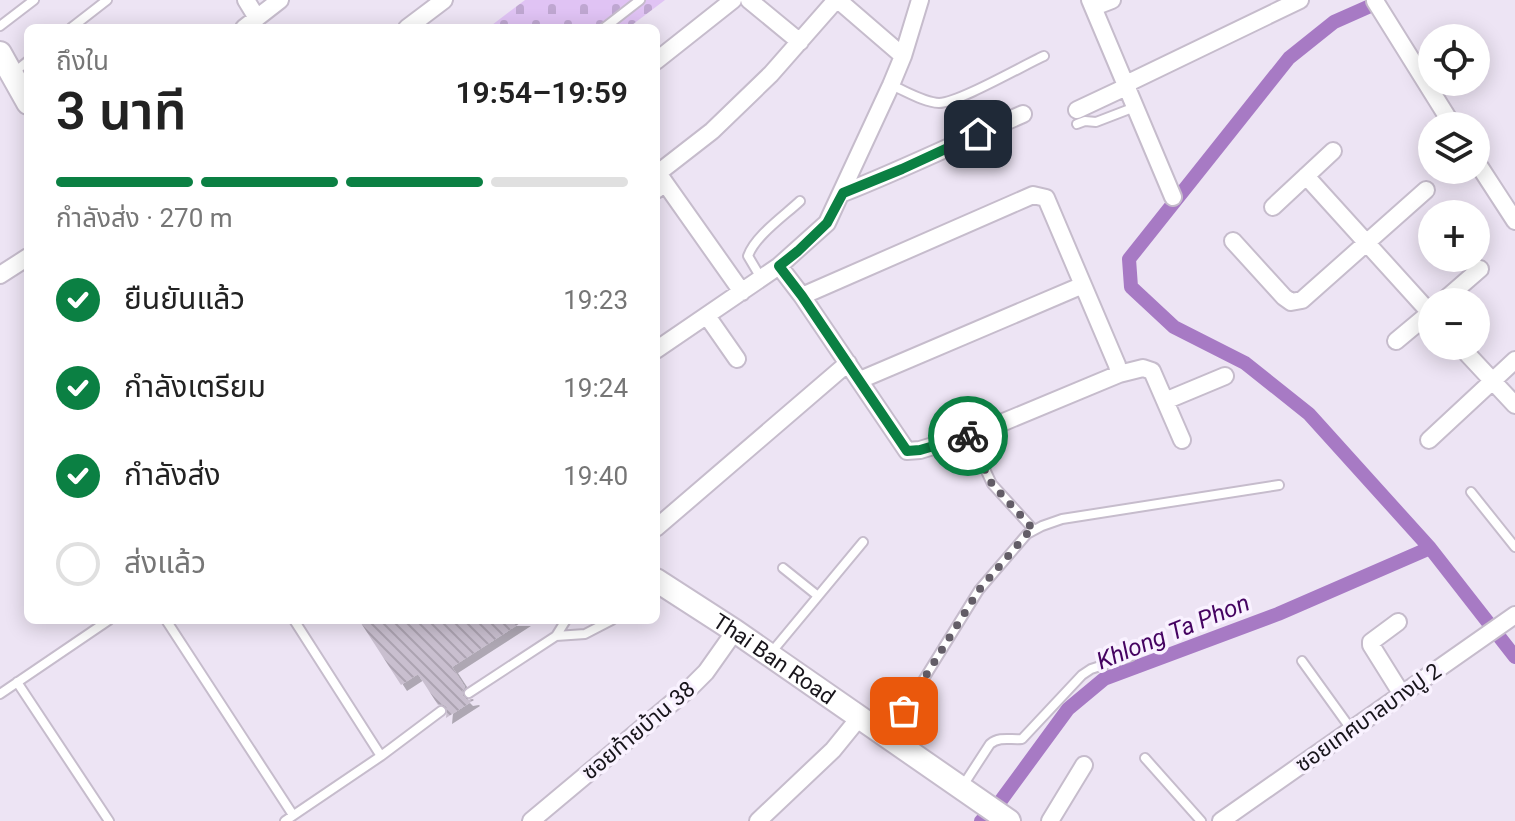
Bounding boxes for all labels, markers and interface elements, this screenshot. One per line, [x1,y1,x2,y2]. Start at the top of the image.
map controls [1418,24,1490,360]
button: locate [1418,24,1490,96]
text: ถึงใน [56,46,109,76]
text: 19:54–19:59 [455,75,628,110]
text: 3 นาที [56,81,186,142]
pin [944,100,1012,168]
icon: home [956,112,1000,156]
button: layers [1418,112,1490,184]
button: + [1418,200,1490,272]
text: กำลังส่ง · 270 m [56,203,233,233]
icon: check [56,278,100,322]
text: ยืนยันแล้ว [124,281,245,316]
text: 19:23 [563,285,628,315]
button: − [1418,288,1490,360]
icon: check [56,366,100,410]
text: กำลังเตรียม [124,369,266,404]
text: 19:24 [563,373,628,403]
courier [928,396,1008,476]
icon: bike [946,414,990,458]
icon: check [56,454,100,498]
text: กำลังส่ง [124,457,221,492]
text: 19:40 [563,461,628,491]
text: ส่งแล้ว [124,545,206,580]
water label: Khlong Ta Phon [1092,589,1254,675]
street label: Thai Ban Road [709,608,840,709]
street label: ซอยเทศบาลบางปู 2 [1291,658,1446,778]
street label: ซอยท้ายบ้าน 38 [577,676,700,785]
pin [870,677,938,745]
icon: bag [882,689,926,733]

